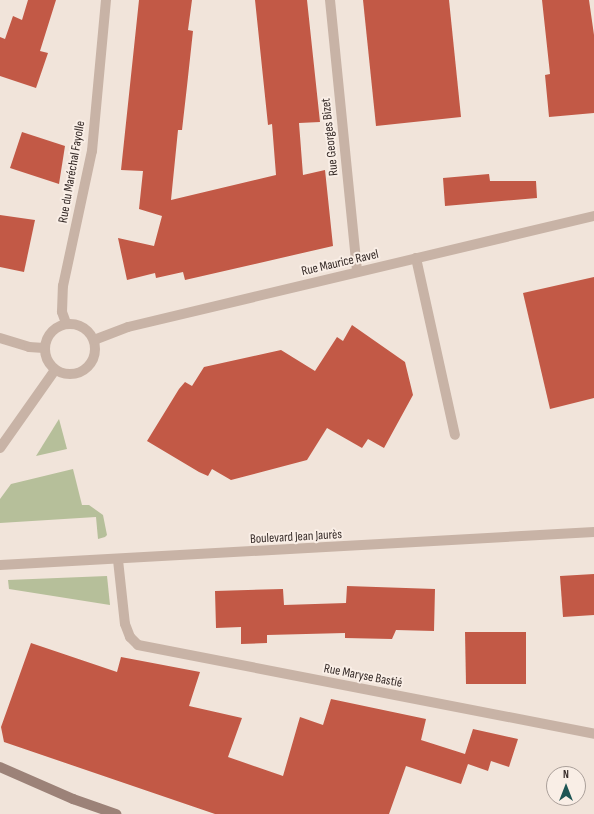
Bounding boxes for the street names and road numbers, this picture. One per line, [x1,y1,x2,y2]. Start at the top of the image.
street label: Rue Georges Bizet [318,97,342,177]
street label: Rue du Maréchal Fayolle [55,120,89,224]
street label: Rue Maurice Ravel [300,247,380,279]
street label: Boulevard Jean Jaurès [250,527,342,547]
street label: Rue Maryse Bastié [323,661,403,691]

